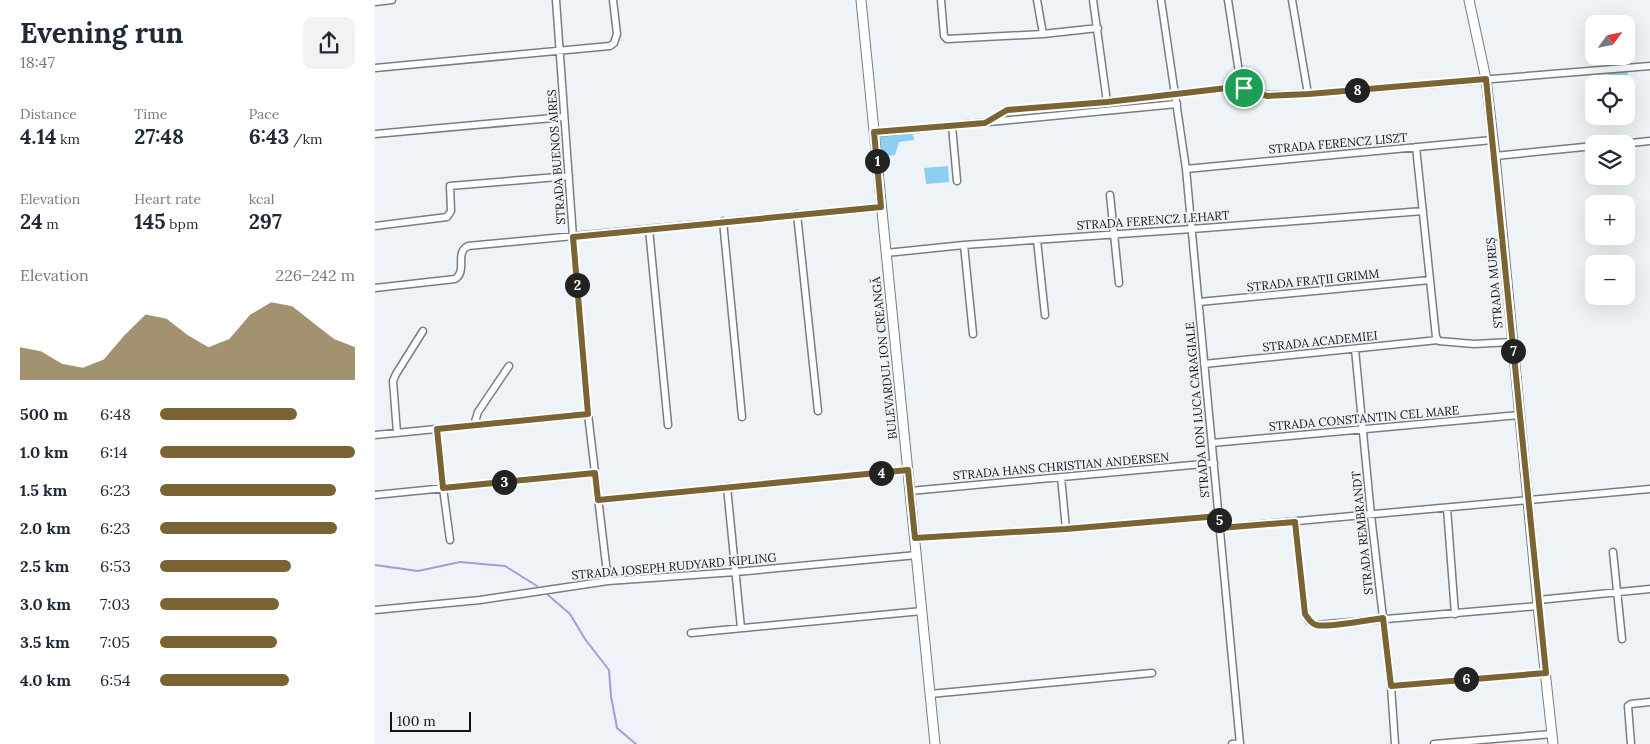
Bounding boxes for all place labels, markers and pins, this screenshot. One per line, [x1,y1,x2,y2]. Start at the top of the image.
pin [1223,67,1265,109]
pin: 8 [1345,78,1369,102]
pin: 1 [865,148,889,174]
pin: 2 [565,272,589,298]
pin: 7 [1501,338,1525,364]
pin: 4 [869,460,893,486]
pin: 3 [491,470,517,494]
pin: 5 [1207,508,1231,532]
pin: 6 [1453,666,1479,692]

